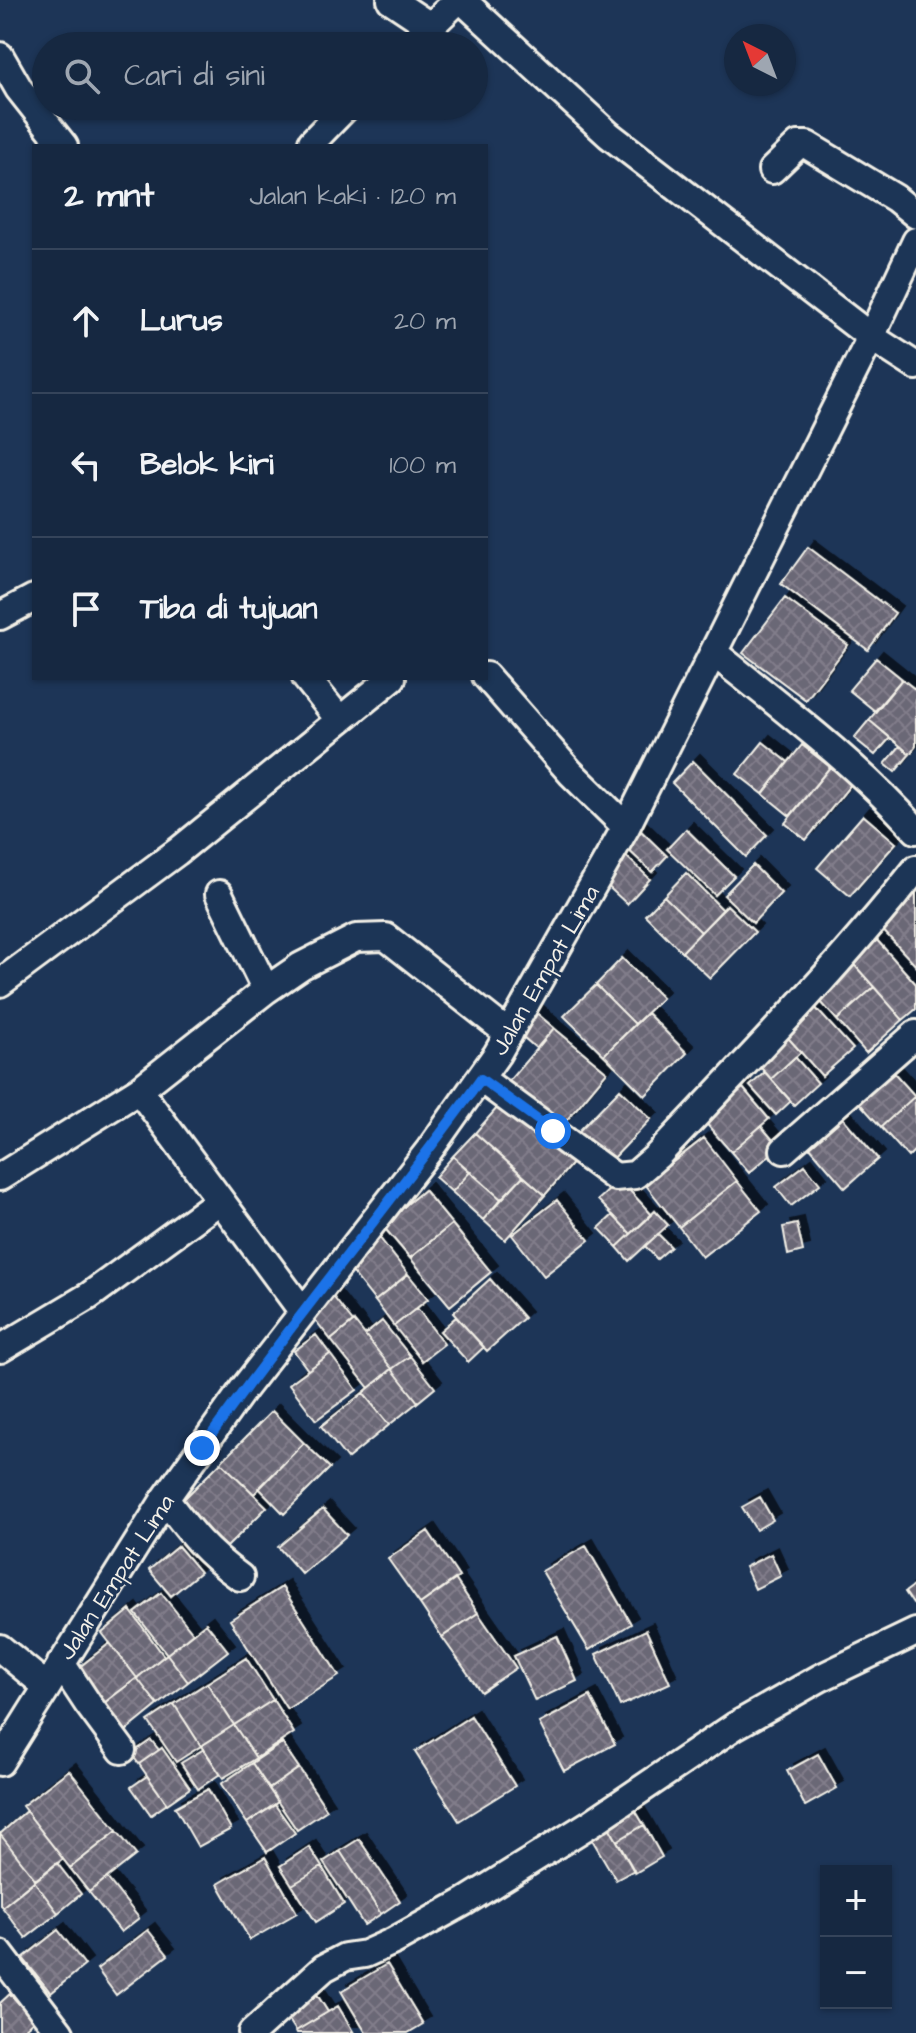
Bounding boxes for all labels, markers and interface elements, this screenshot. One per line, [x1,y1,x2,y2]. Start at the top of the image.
north arrow [724,24,796,96]
search box [32,32,488,120]
icon: search [60,54,104,98]
text: Cari di sini [124,55,265,97]
text: 2 mnt [64,172,154,220]
text: Jalan kaki · 120 m [249,178,456,214]
icon: ahead [64,299,108,343]
text: Lurus [140,300,223,342]
text: 20 m [394,303,456,339]
icon: left [64,443,108,487]
text: Belok kiri [140,444,274,486]
text: 100 m [389,447,456,483]
icon: arrive [64,587,108,631]
text: Tiba di tujuan [140,588,317,630]
street label: Jalan Empat Lima [483,879,608,1062]
route start [535,1113,571,1149]
route end [184,1430,220,1466]
street label: Jalan Empat Lima [50,1488,183,1667]
map controls [820,1865,892,2009]
button: + [820,1865,892,1937]
button: − [820,1937,892,2009]

